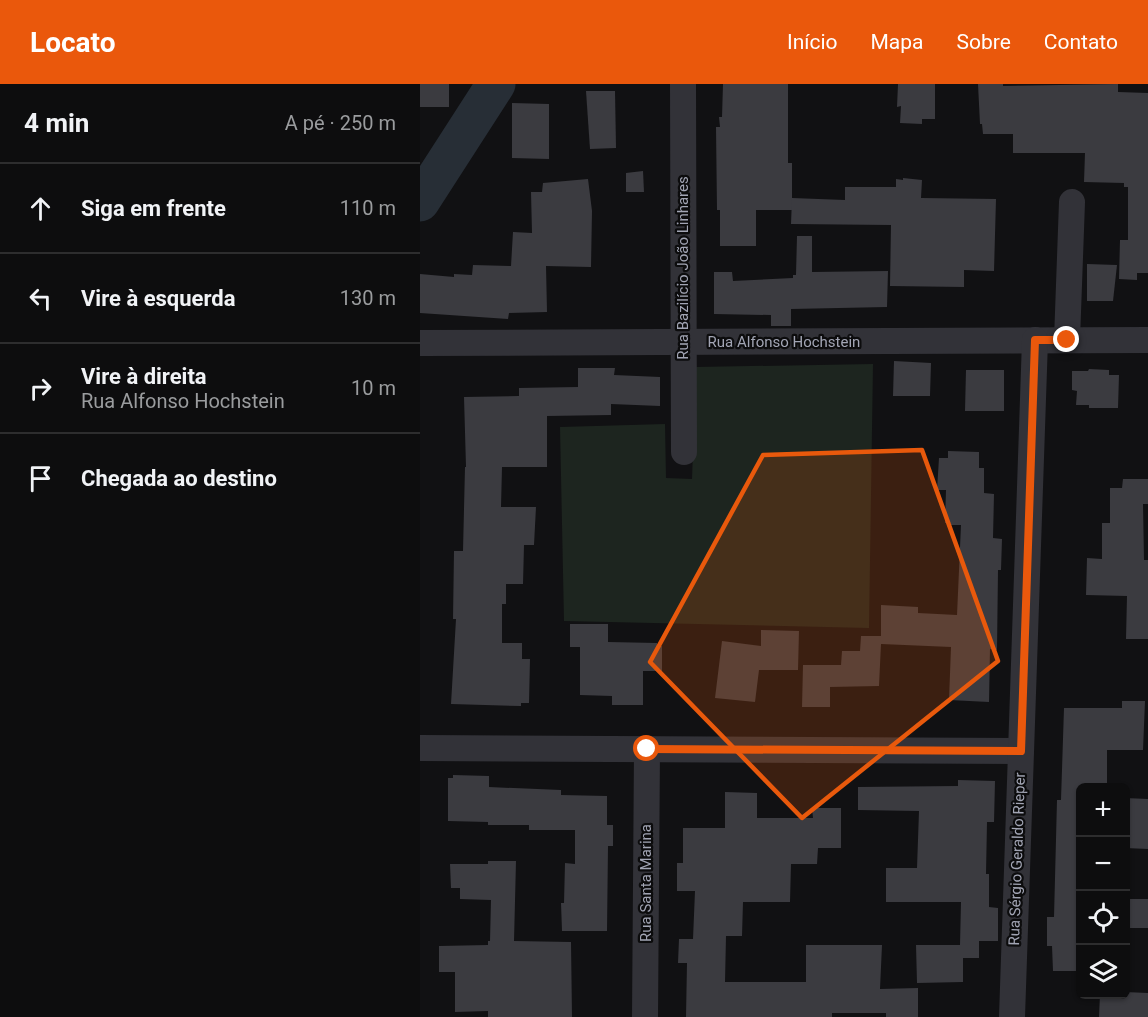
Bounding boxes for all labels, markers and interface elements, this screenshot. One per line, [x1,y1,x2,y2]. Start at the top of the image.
text: Locato [30,26,115,59]
text: Início [787,30,838,54]
text: Mapa [871,30,924,54]
text: Sobre [957,30,1011,54]
text: Contato [1044,30,1118,54]
text: 4 min [24,108,89,138]
text: A pé · 250 m [285,111,396,135]
street label: Rua Bazilício João Linhares [674,176,692,360]
icon: ahead [24,192,57,225]
text: Siga em frente [81,196,226,221]
text: 110 m [340,196,396,220]
icon: left [24,282,57,315]
text: Vire à esquerda [81,286,235,311]
text: 130 m [340,286,396,310]
route end [1053,326,1079,352]
street label: Rua Alfonso Hochstein [708,333,860,351]
text: Vire à direita [81,364,207,389]
icon: right [24,372,57,405]
text: 10 m [351,376,396,400]
text: Rua Alfonso Hochstein [81,389,285,413]
icon: arrive [24,462,57,495]
text: Chegada ao destino [81,466,277,491]
route start [633,735,659,761]
street label: Rua Sérgio Geraldo Rieper [1005,772,1029,946]
map controls [1076,783,1130,999]
button: + [1076,783,1130,837]
street label: Rua Santa Marina [637,824,655,942]
button: − [1076,837,1130,891]
button: locate [1076,891,1130,945]
button: layers [1076,945,1130,999]

